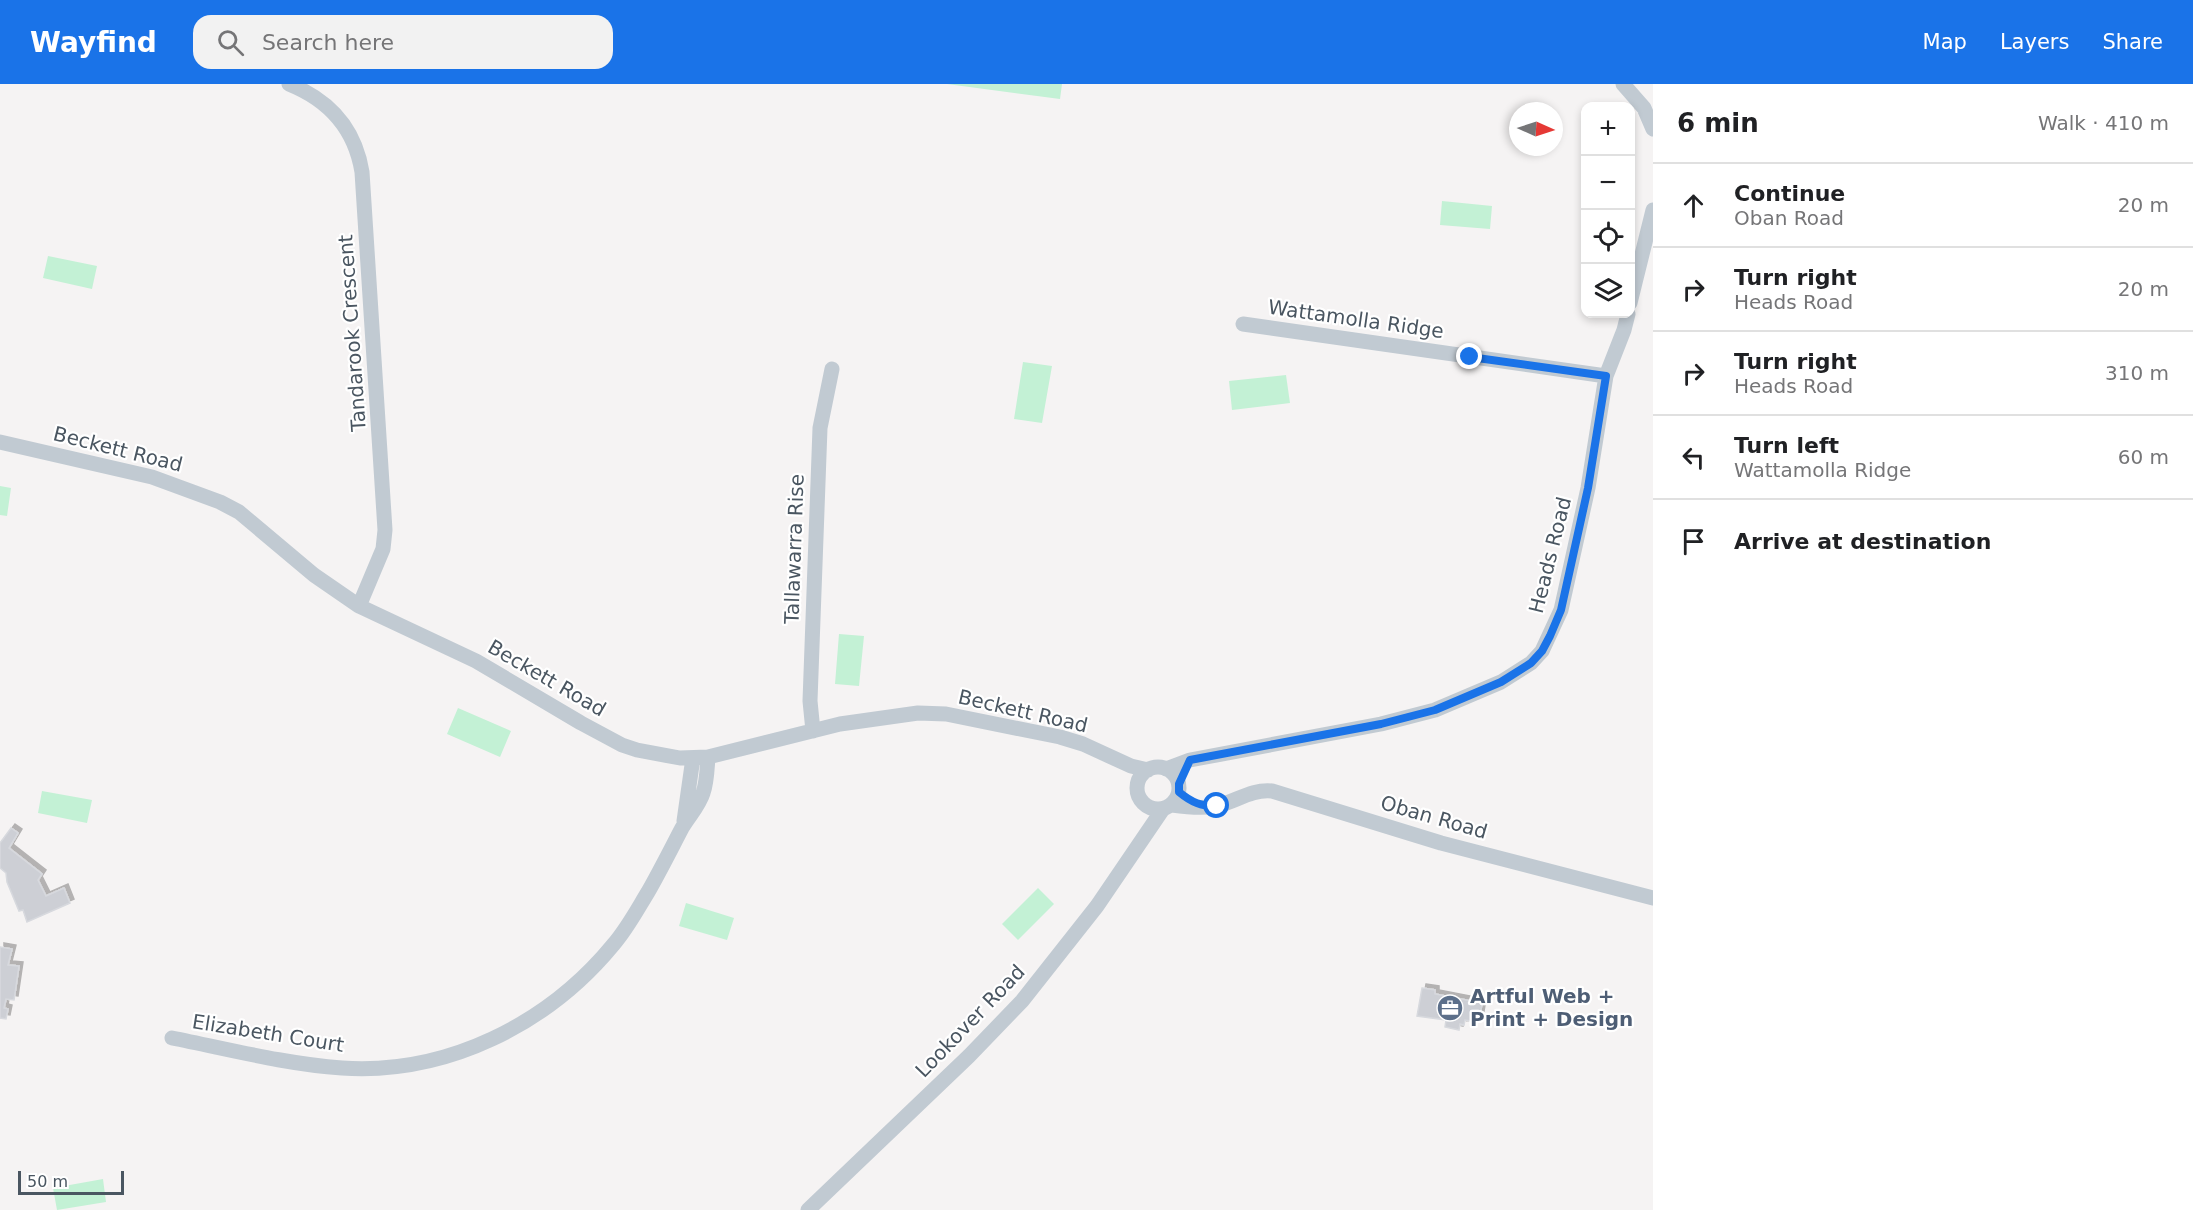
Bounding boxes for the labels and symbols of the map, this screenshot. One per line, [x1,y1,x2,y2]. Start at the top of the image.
north arrow [1509,102,1563,156]
street label: Tandarook Crescent [333,234,371,433]
street label: Wattamolla Ridge [1267,295,1445,343]
route end [1456,343,1482,369]
street label: Beckett Road [51,421,185,477]
street label: Tallawarra Rise [779,474,809,625]
street label: Heads Road [1524,494,1576,616]
street label: Beckett Road [484,635,610,721]
street label: Beckett Road [956,684,1090,738]
street label: Oban Road [1378,790,1490,844]
route start [1203,792,1229,818]
street label: Lookover Road [910,960,1030,1082]
place label: Artful Web + Print + Design [1470,984,1633,1031]
office icon: Artful Web + Print + Design [1435,993,1465,1023]
street label: Elizabeth Court [190,1009,346,1057]
scale bar [18,1168,124,1196]

